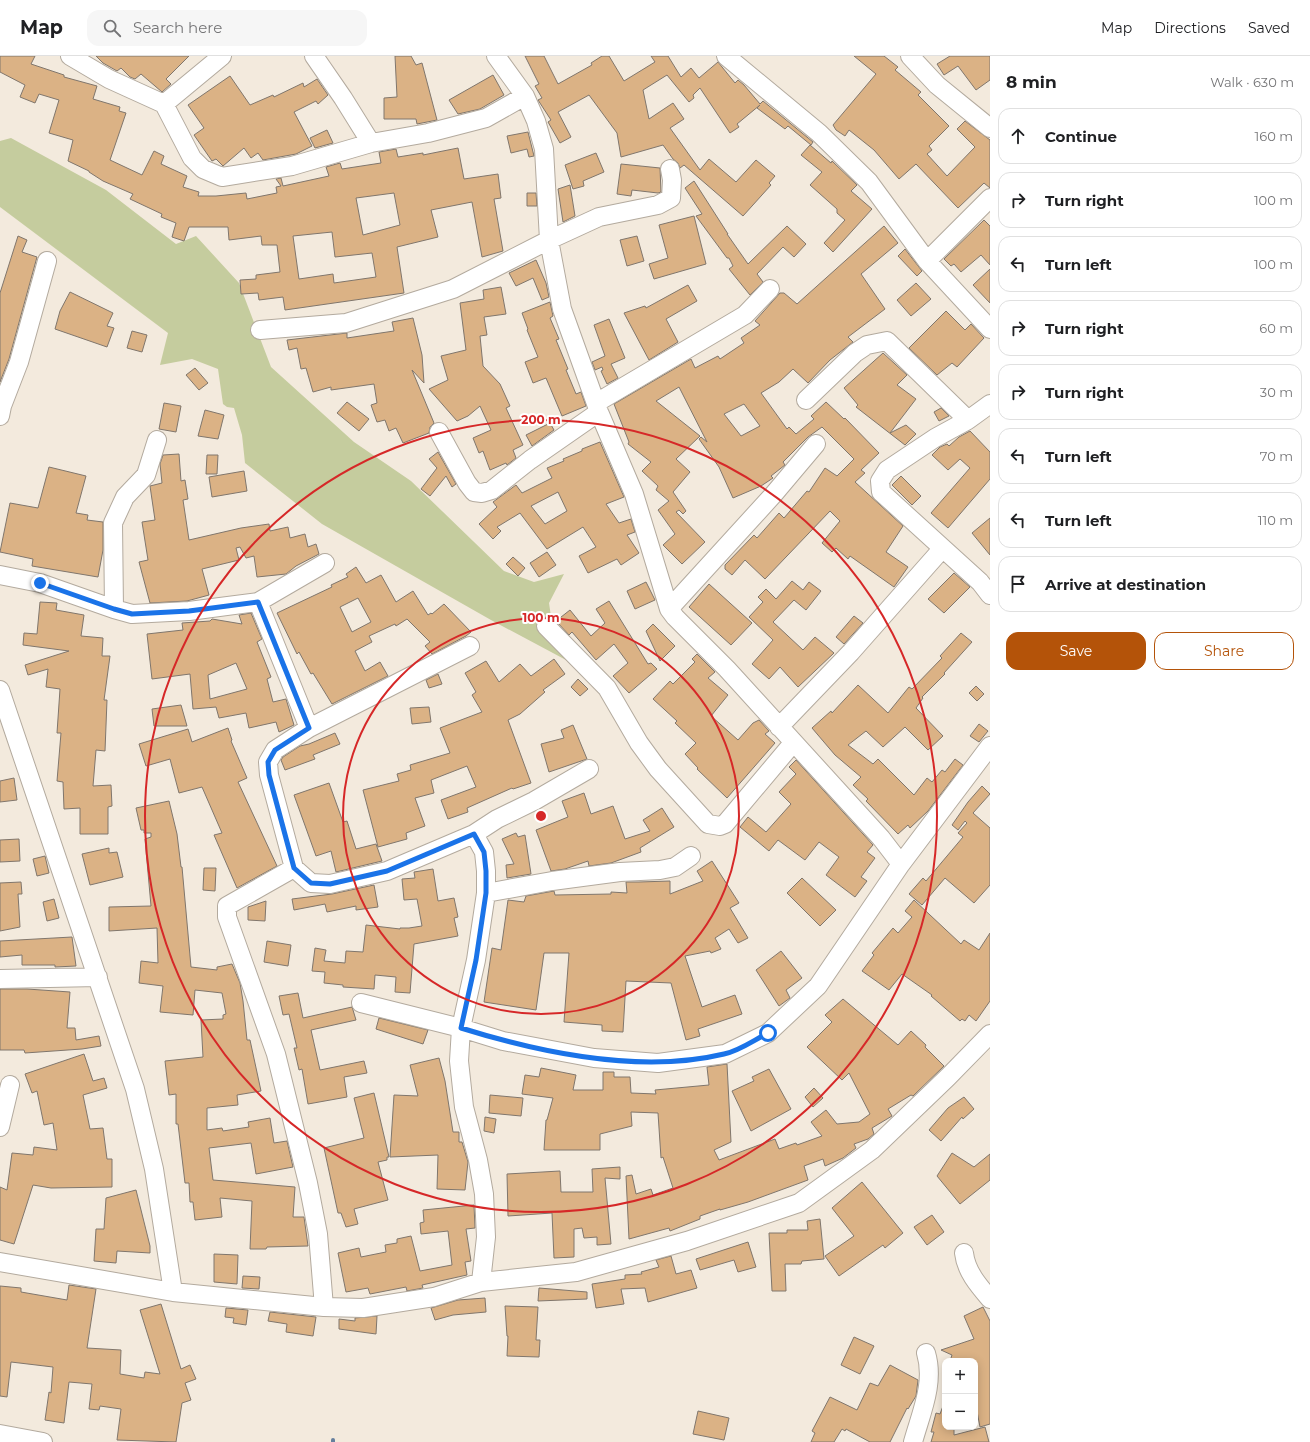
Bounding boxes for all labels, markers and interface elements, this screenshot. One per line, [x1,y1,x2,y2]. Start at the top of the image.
search box [87,10,367,46]
text: Map [20,16,63,39]
icon: search [101,17,123,39]
text: Search here [133,18,222,37]
text: Map [1101,19,1132,37]
text: Directions [1154,19,1226,37]
text: Saved [1248,19,1290,37]
text: 8 min [1006,72,1057,92]
text: Walk · 630 m [1210,74,1294,90]
icon: ahead [1007,125,1029,147]
text: Continue [1045,127,1117,146]
text: 160 m [1255,128,1293,144]
icon: right [1007,189,1029,211]
text: Turn right [1045,191,1124,210]
text: 100 m [1254,192,1293,208]
icon: left [1007,253,1029,275]
text: Turn left [1045,255,1112,274]
text: 100 m [1254,256,1293,272]
icon: right [1007,317,1029,339]
text: Turn right [1045,319,1124,338]
text: 60 m [1259,320,1293,336]
icon: right [1007,381,1029,403]
text: Turn right [1045,383,1124,402]
text: 30 m [1260,384,1293,400]
text: 200 m [521,412,561,427]
icon: left [1007,445,1029,467]
text: Turn left [1045,447,1112,466]
text: 70 m [1260,448,1293,464]
icon: left [1007,509,1029,531]
text: Turn left [1045,511,1112,530]
text: 110 m [1258,512,1293,528]
icon: arrive [1007,573,1029,595]
route end [31,574,49,592]
text: Arrive at destination [1045,575,1206,594]
text: 100 m [523,610,559,625]
button: Save [1006,632,1146,670]
button: Share [1154,632,1294,670]
centre of rings [534,809,548,823]
route start [759,1024,777,1042]
map controls [942,1358,978,1430]
button: + [942,1358,978,1394]
button: − [942,1394,978,1430]

